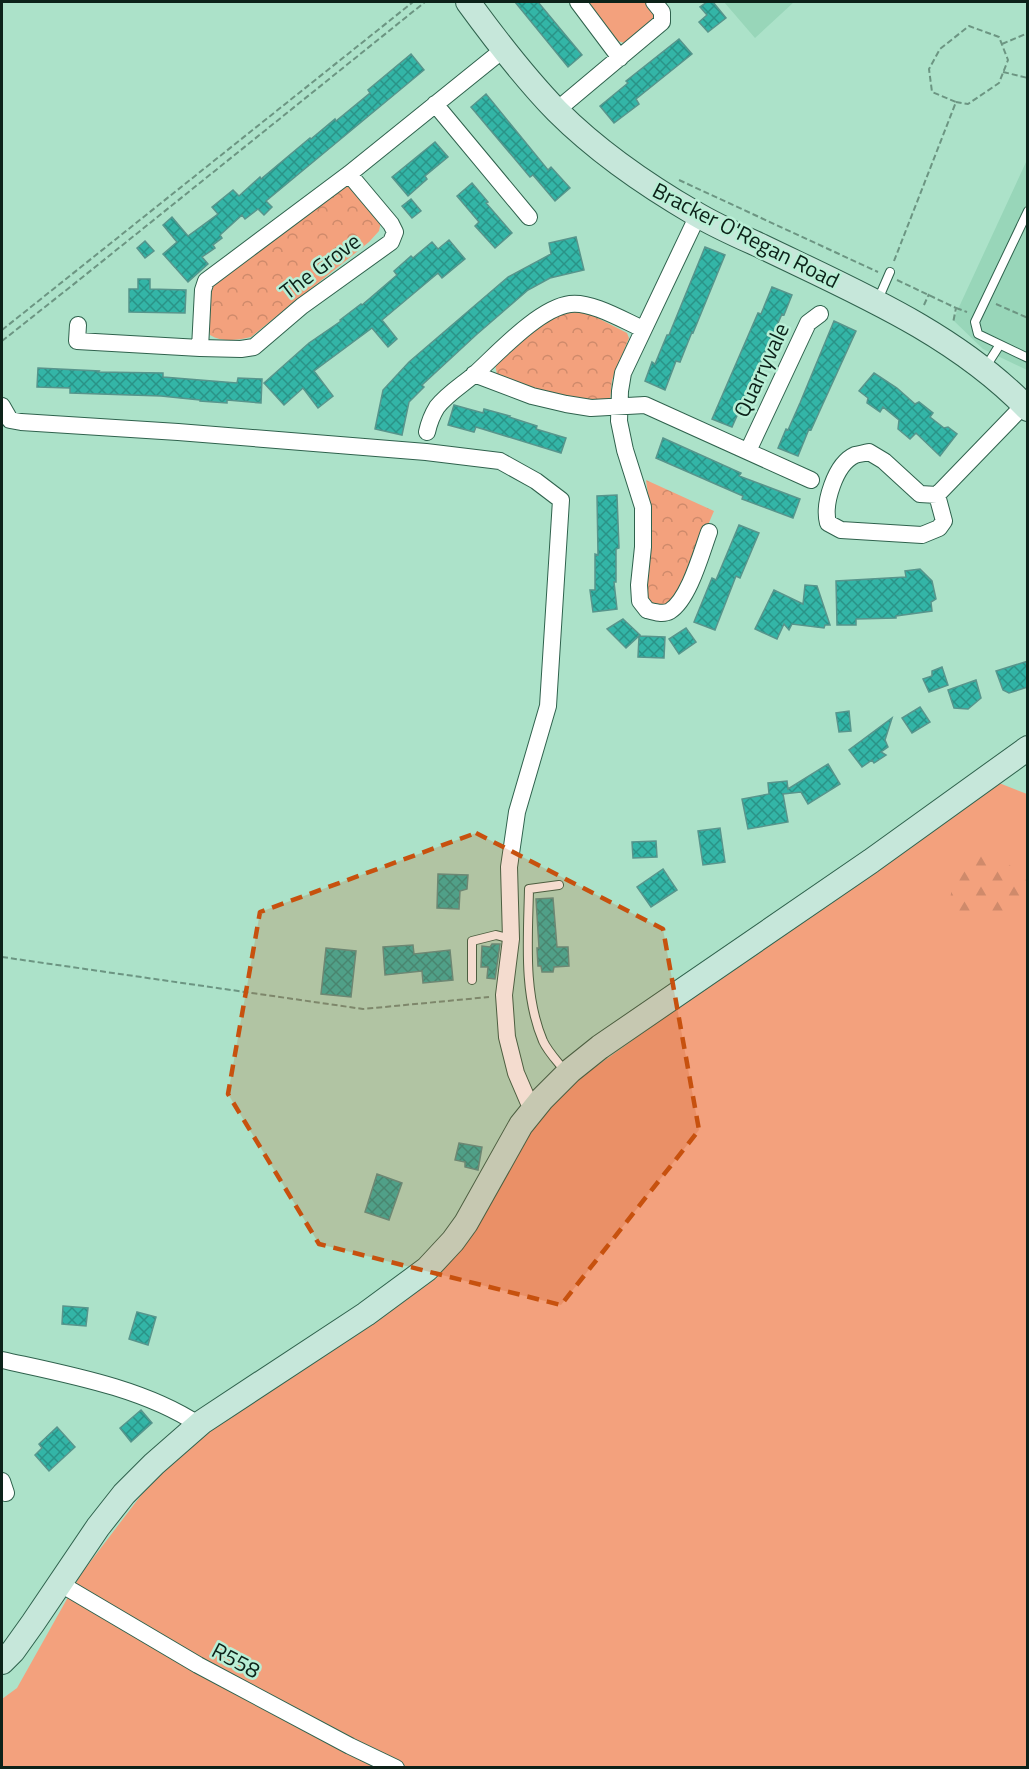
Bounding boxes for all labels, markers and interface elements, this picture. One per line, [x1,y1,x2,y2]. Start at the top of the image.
street label: Bracker O'Regan Road [647,173,845,297]
street label: The Grove [273,224,367,308]
street label: Quarryvale [724,317,798,423]
street label: R558 [206,1633,266,1687]

